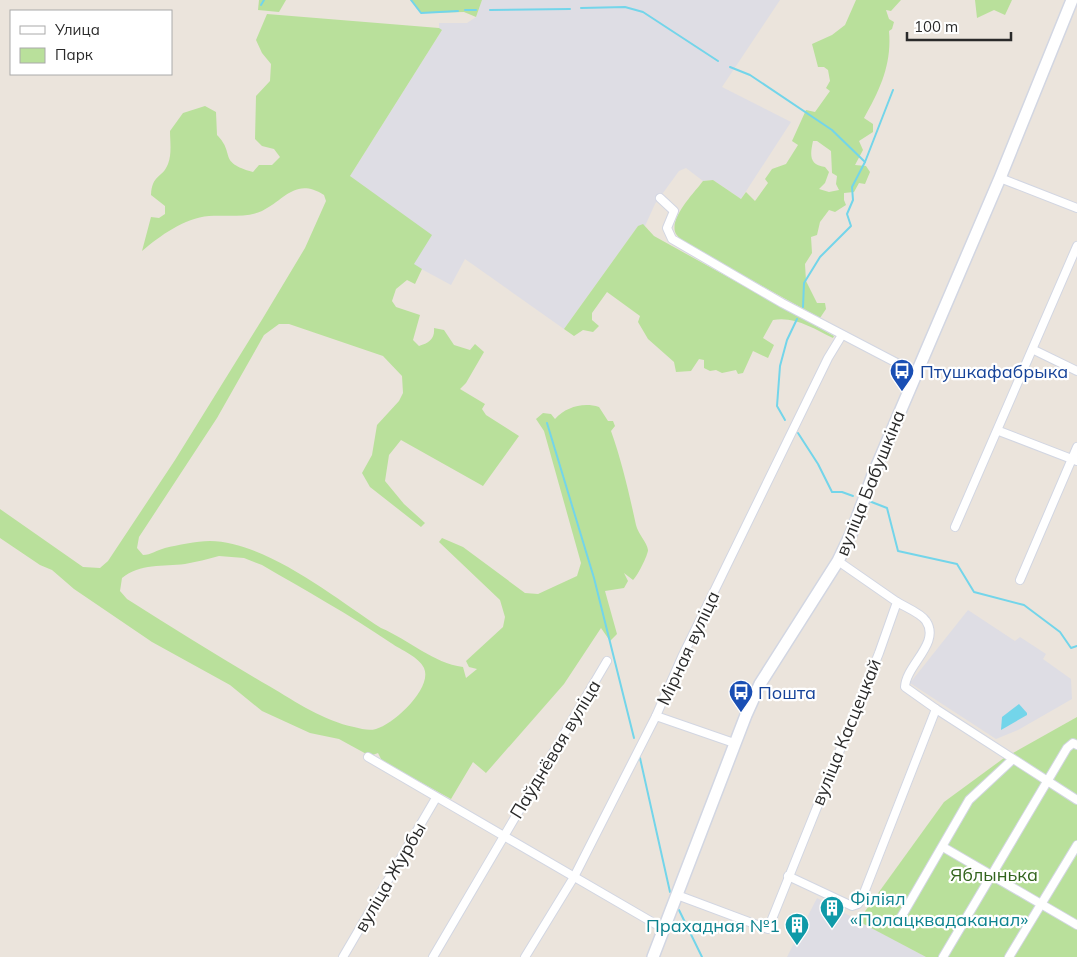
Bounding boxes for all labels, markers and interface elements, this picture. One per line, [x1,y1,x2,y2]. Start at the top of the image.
legend [10,10,172,75]
scale bar [907,10,1011,42]
text: 100 m [914,17,958,36]
text: Улица [54,20,100,39]
text: Парк [55,45,94,64]
bus stop icon: Птушкафабрыка [889,358,915,392]
place label: Птушкафабрыка [920,360,1068,383]
street label: вуліца Бабушкіна [830,407,910,559]
street label: Мірная вуліца [651,587,725,709]
street label: вуліца Касцецкай [806,655,886,809]
street label: Паўднёвая вуліца [505,675,605,823]
bus stop icon: Пошта [728,679,754,713]
place label: Пошта [758,681,816,704]
street label: вуліца Журбы [349,818,431,936]
park label: Яблынька [950,863,1038,886]
place label: Філіял «Полацквадаканал» [850,887,1028,931]
building icon: Філіял «Полацквадаканал» [819,895,845,929]
building icon: Прахадная №1 [784,912,810,946]
place label: Прахадная №1 [646,914,780,937]

